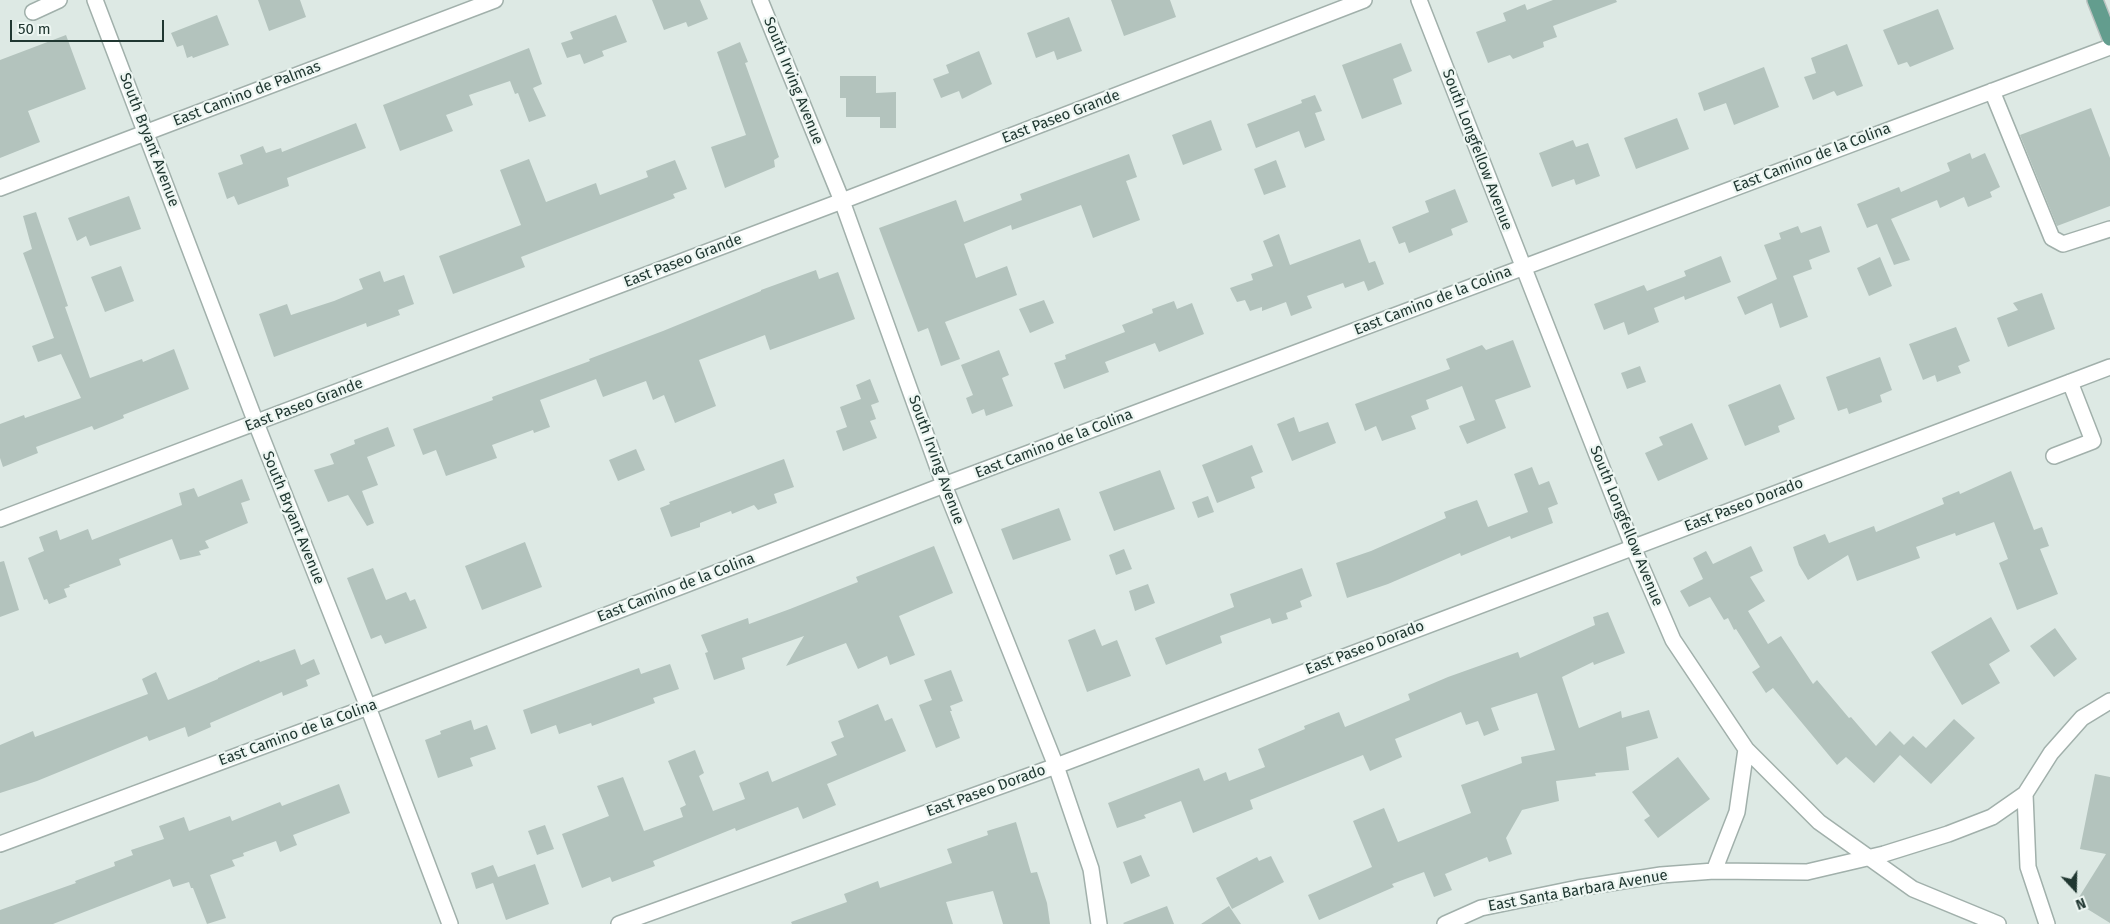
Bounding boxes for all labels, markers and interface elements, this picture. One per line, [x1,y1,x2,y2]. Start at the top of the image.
scale bar [12,10,166,42]
street label: South Irving Avenue [759,15,827,147]
text: 50 m [18,20,51,38]
street label: East Camino de Palmas [171,58,323,130]
street label: South Longfellow Avenue [1438,67,1516,233]
street label: South Bryant Avenue [115,70,183,210]
street label: East Paseo Grande [999,86,1123,148]
street label: East Camino de la Colina [1731,120,1893,196]
street label: East Paseo Grande [621,230,745,292]
street label: East Camino de la Colina [1352,263,1514,339]
street label: East Paseo Grande [242,374,366,436]
street label: South Irving Avenue [904,393,968,527]
street label: East Camino de la Colina [973,406,1135,482]
street label: South Longfellow Avenue [1586,443,1666,609]
street label: South Bryant Avenue [258,449,328,587]
street label: East Paseo Dorado [1682,474,1806,536]
street label: East Camino de la Colina [595,550,757,626]
street label: East Paseo Dorado [1303,617,1427,679]
street label: East Camino de la Colina [216,696,380,770]
street label: East Paseo Dorado [924,761,1048,821]
north arrow [2050,864,2100,914]
street label: East Santa Barbara Avenue [1487,866,1669,916]
text: N [2073,894,2088,913]

